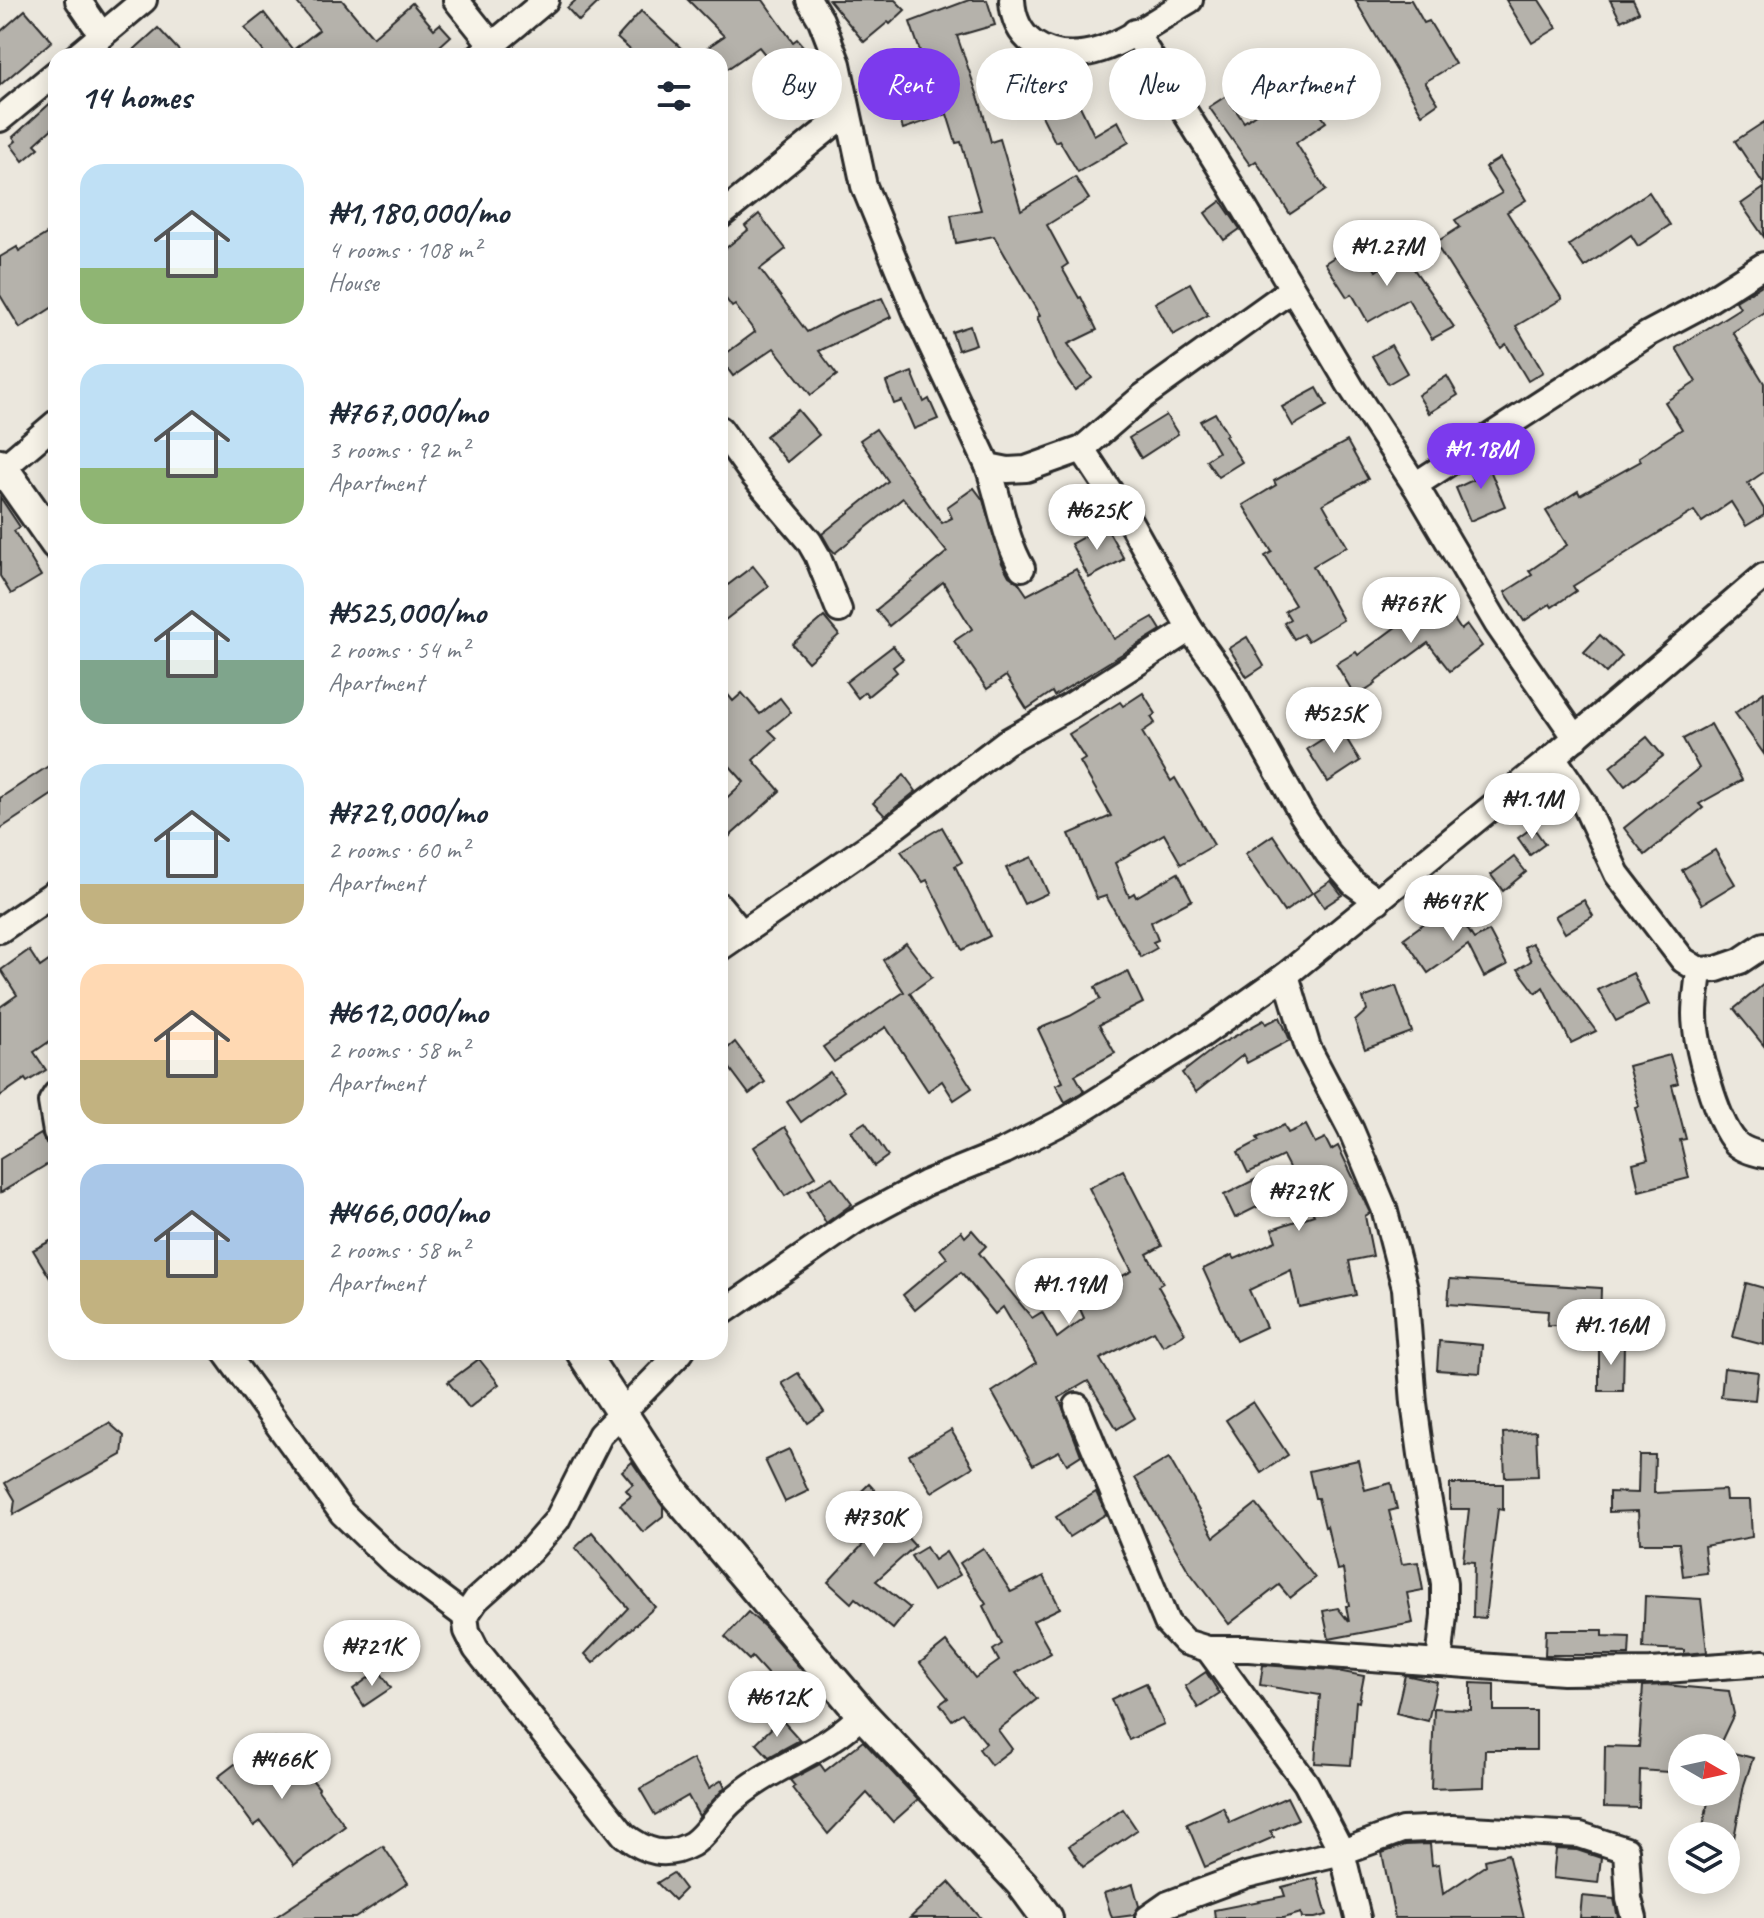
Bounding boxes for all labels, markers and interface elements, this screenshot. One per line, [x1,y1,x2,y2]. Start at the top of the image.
chip: Buy [752,48,842,120]
chip: Rent [858,48,960,120]
chip: Filters [976,48,1093,120]
chip: New [1109,48,1206,120]
chip: Apartment [1222,48,1381,120]
icon: filters [652,74,696,118]
text: 14 homes [80,75,191,118]
text: ₦1,180,000/mo [328,190,509,233]
icon: home [144,196,240,292]
pin: ₦1.27M [1322,220,1452,288]
text: ₦1.27M [1351,229,1423,262]
text: 4 rooms · 108 m² [328,233,480,266]
text: House [328,266,379,299]
text: ₦767,000/mo [328,390,487,433]
icon: home [144,396,240,492]
pin: ₦1.18M [1416,423,1546,491]
text: ₦1.18M [1445,432,1517,465]
text: 3 rooms · 92 m² [328,433,469,466]
text: Apartment [328,466,424,499]
pin: ₦625K [1041,484,1153,552]
text: ₦625K [1066,493,1128,526]
pin: ₦767K [1355,577,1467,645]
text: ₦767K [1380,586,1442,619]
text: ₦525,000/mo [328,590,486,633]
icon: home [144,596,240,692]
text: 2 rooms · 54 m² [328,633,469,666]
text: Apartment [328,666,424,699]
pin: ₦525K [1278,687,1390,755]
text: ₦525K [1304,696,1364,729]
pin: ₦1.1M [1476,773,1588,841]
text: ₦1.1M [1502,782,1562,815]
text: ₦729,000/mo [328,790,486,833]
icon: home [144,796,240,892]
text: 2 rooms · 60 m² [328,833,469,866]
text: Apartment [328,866,424,899]
pin: ₦647K [1397,875,1509,943]
text: ₦647K [1422,884,1484,917]
text: ₦612,000/mo [328,990,488,1033]
icon: home [144,996,240,1092]
text: 2 rooms · 58 m² [328,1033,469,1066]
text: Apartment [328,1066,424,1099]
pin: ₦729K [1243,1165,1355,1233]
text: ₦729K [1269,1174,1329,1207]
text: ₦466,000/mo [328,1190,488,1233]
icon: home [144,1196,240,1292]
text: 2 rooms · 58 m² [328,1233,469,1266]
pin: ₦1.19M [1004,1258,1134,1326]
text: Apartment [328,1266,424,1299]
text: ₦1.19M [1033,1267,1105,1300]
pin: ₦1.16M [1546,1299,1676,1367]
text: ₦1.16M [1575,1308,1647,1341]
pin: ₦730K [818,1491,930,1559]
text: ₦730K [843,1500,905,1533]
pin: ₦721K [316,1620,428,1688]
text: ₦721K [341,1629,403,1662]
pin: ₦612K [721,1671,833,1739]
text: ₦612K [746,1680,808,1713]
pin: ₦466K [226,1733,338,1801]
north arrow [1668,1734,1740,1806]
map controls [1668,1734,1740,1894]
text: ₦466K [251,1742,313,1775]
button: layers [1668,1822,1740,1894]

